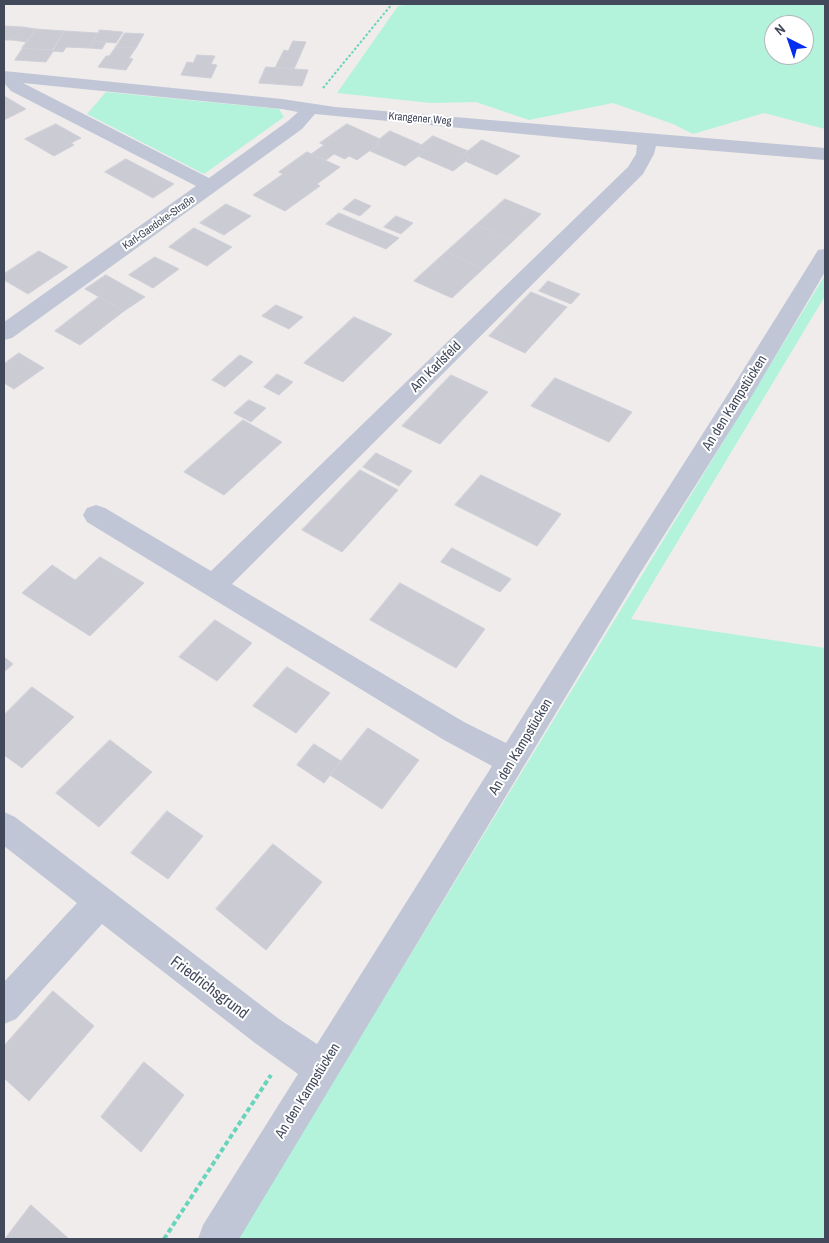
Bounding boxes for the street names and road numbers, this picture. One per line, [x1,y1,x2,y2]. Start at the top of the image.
street label: Krangener Weg [388,110,452,128]
street label: Karl-Gaedcke-Straße [120,193,198,253]
street label: Am Karlsfeld [407,338,465,396]
street label: An den Kampstücken [699,352,771,454]
street label: An den Kampstücken [486,696,556,798]
street label: Friedrichsgrund [166,952,252,1024]
street label: An den Kampstücken [272,1040,344,1142]

